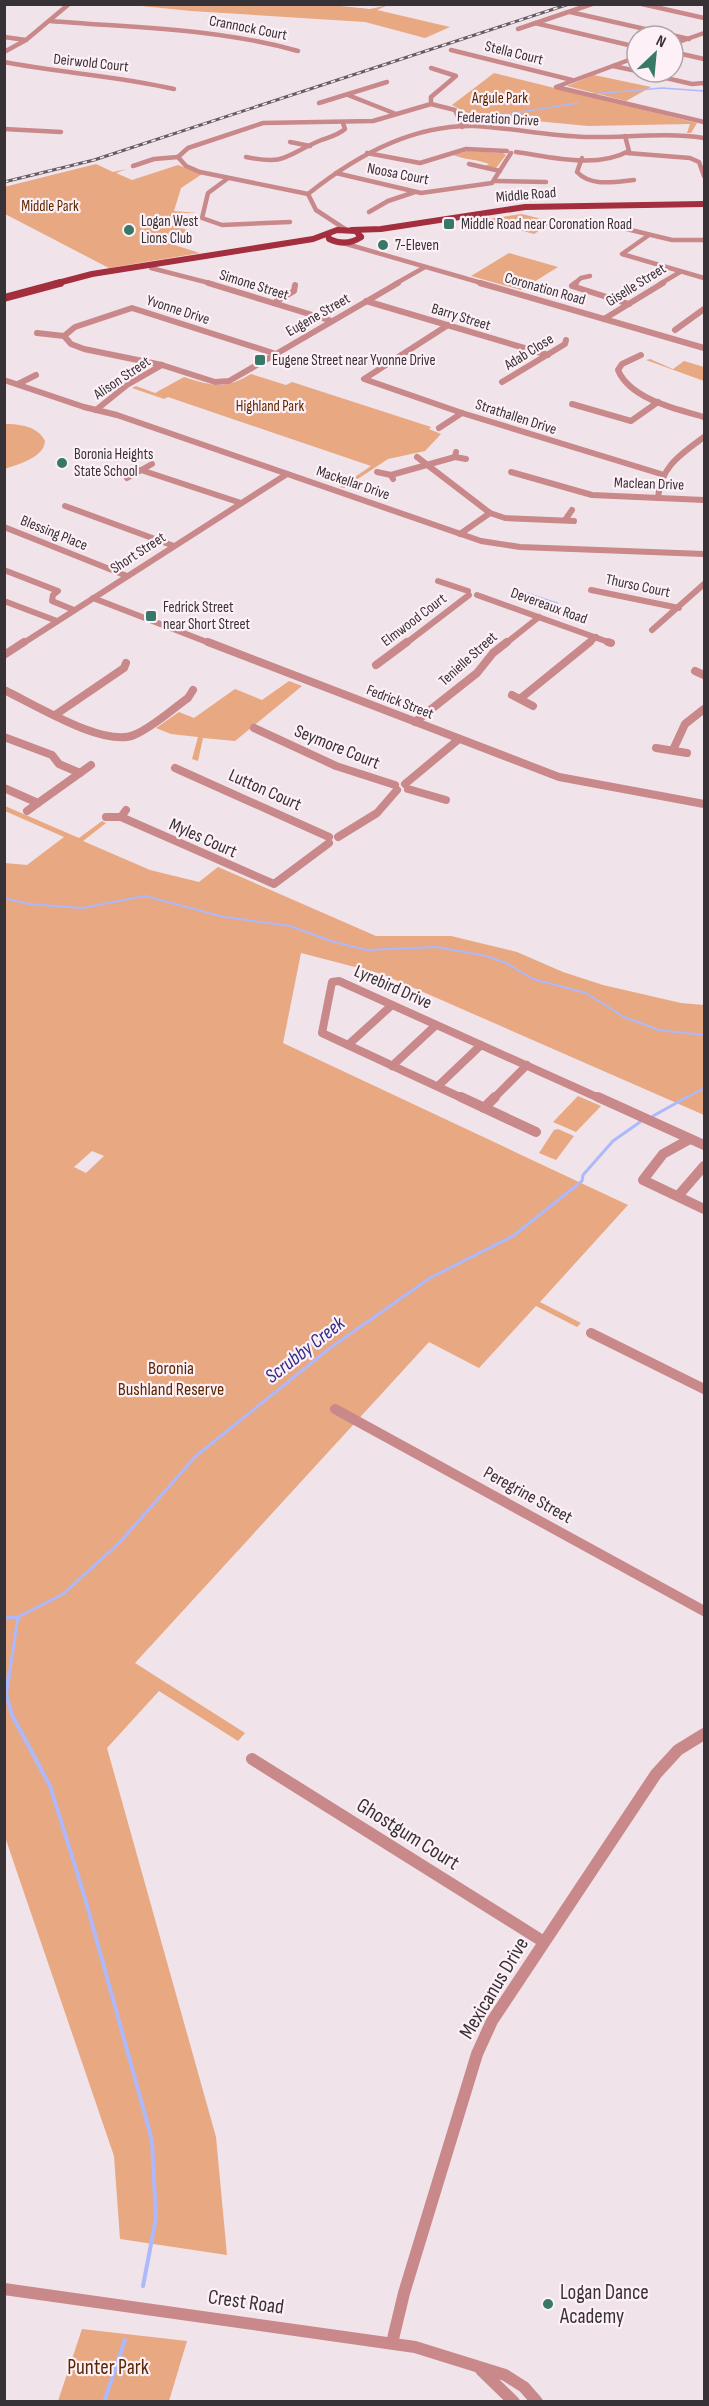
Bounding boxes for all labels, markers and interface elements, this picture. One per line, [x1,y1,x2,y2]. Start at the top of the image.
street label: Crannock Court [207,11,289,45]
north arrow [625,24,685,84]
text: N [653,31,669,52]
street label: Stella Court [483,37,545,69]
street label: Deirwold Court [52,50,130,76]
park label: Argule Park [471,89,528,108]
street label: Federation Drive [456,107,540,131]
street label: Noosa Court [366,159,431,189]
street label: Middle Road [495,183,557,207]
park label: Middle Park [21,197,79,216]
place label: Logan West Lions Club [141,212,199,248]
place label: Middle Road near Coronation Road [461,215,632,234]
marker: Middle Road near Coronation Road [442,217,456,231]
marker: Logan West Lions Club [122,223,136,237]
place label: 7-Eleven [395,236,439,255]
marker: 7-Eleven [376,238,390,252]
street label: Giselle Street [602,259,670,311]
street label: Simone Street [217,265,291,305]
street label: Coronation Road [502,268,588,310]
street label: Eugene Street [283,289,354,341]
street label: Yvonne Drive [144,291,212,329]
street label: Barry Street [429,299,493,335]
street label: Adab Close [500,329,557,375]
place label: Eugene Street near Yvonne Drive [272,351,436,370]
street label: Alison Street [89,352,154,404]
marker: Eugene Street near Yvonne Drive [253,353,267,367]
street label: Strathallen Drive [473,395,559,439]
park label: Highland Park [236,397,304,416]
place label: Boronia Heights State School [74,445,153,481]
marker: Boronia Heights State School [55,456,69,470]
street label: Mackellar Drive [314,462,392,504]
street label: Maclean Drive [614,473,684,495]
street label: Blessing Place [18,511,90,555]
street label: Short Street [107,528,170,578]
street label: Thurso Court [604,570,672,602]
street label: Devereaux Road [508,583,590,629]
street label: Elmwood Court [378,589,451,651]
place label: Fedrick Street near Short Street [163,598,251,634]
marker: Fedrick Street near Short Street [144,609,158,623]
street label: Tenielle Street [435,628,501,690]
street label: Fedrick Street [364,680,437,724]
street label: Seymore Court [291,720,383,774]
street label: Lutton Court [225,765,305,816]
street label: Myles Court [166,814,241,862]
street label: Lyrebird Drive [351,961,435,1013]
water label: Scrubby Creek [260,1311,350,1389]
park label: Boronia Bushland Reserve [118,1358,224,1400]
street label: Peregrine Street [480,1462,577,1528]
street label: Ghostgum Court [352,1793,464,1875]
street label: Mexicanus Drive [454,1933,534,2043]
place label: Logan Dance Academy [559,2280,649,2329]
street label: Crest Road [206,2284,286,2320]
marker: Logan Dance Academy [541,2297,555,2311]
park label: Punter Park [67,2355,149,2380]

